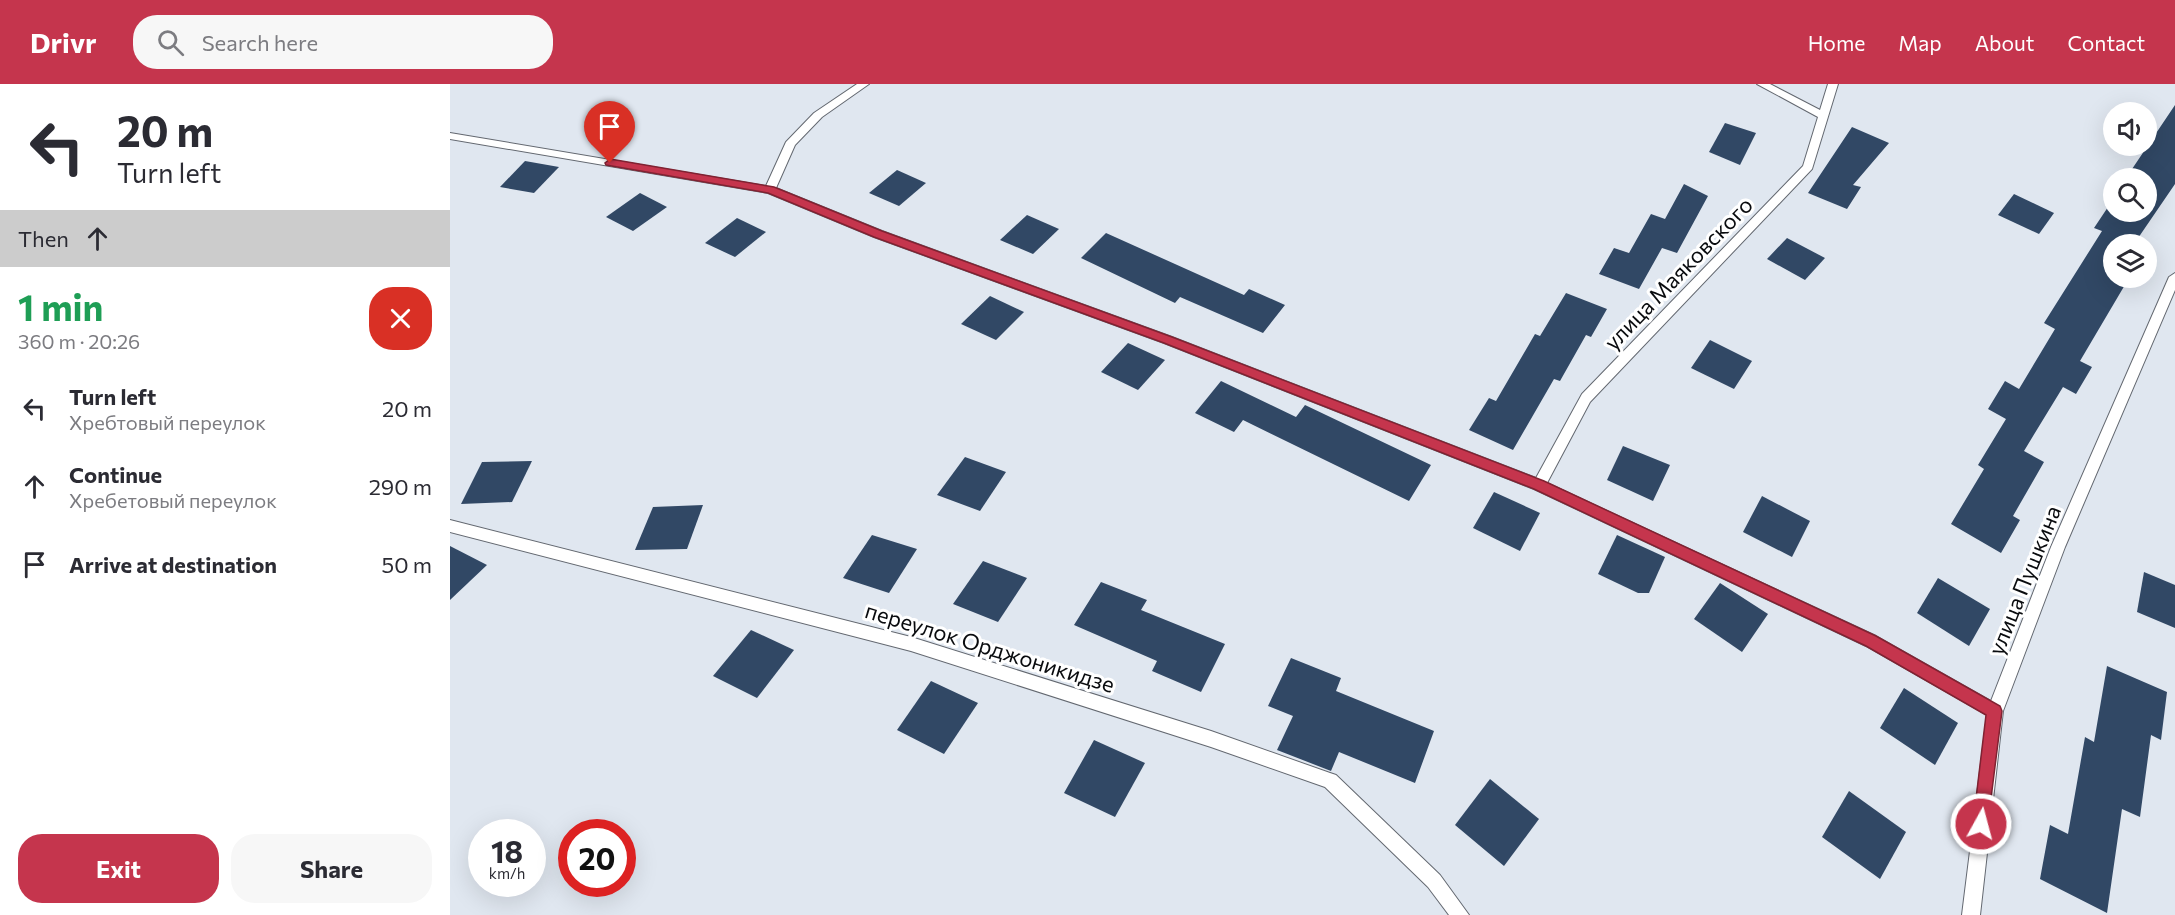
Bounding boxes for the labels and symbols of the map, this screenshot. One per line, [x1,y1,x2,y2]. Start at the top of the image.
pin [584,101,635,163]
street label: улица Маяковского [1598,191,1758,355]
street label: улица Пушкина [1982,501,2066,659]
street label: переулок Орджоникидзе [862,596,1118,698]
position arrow [1949,792,2013,856]
speed limit sign: 20 [558,819,636,897]

